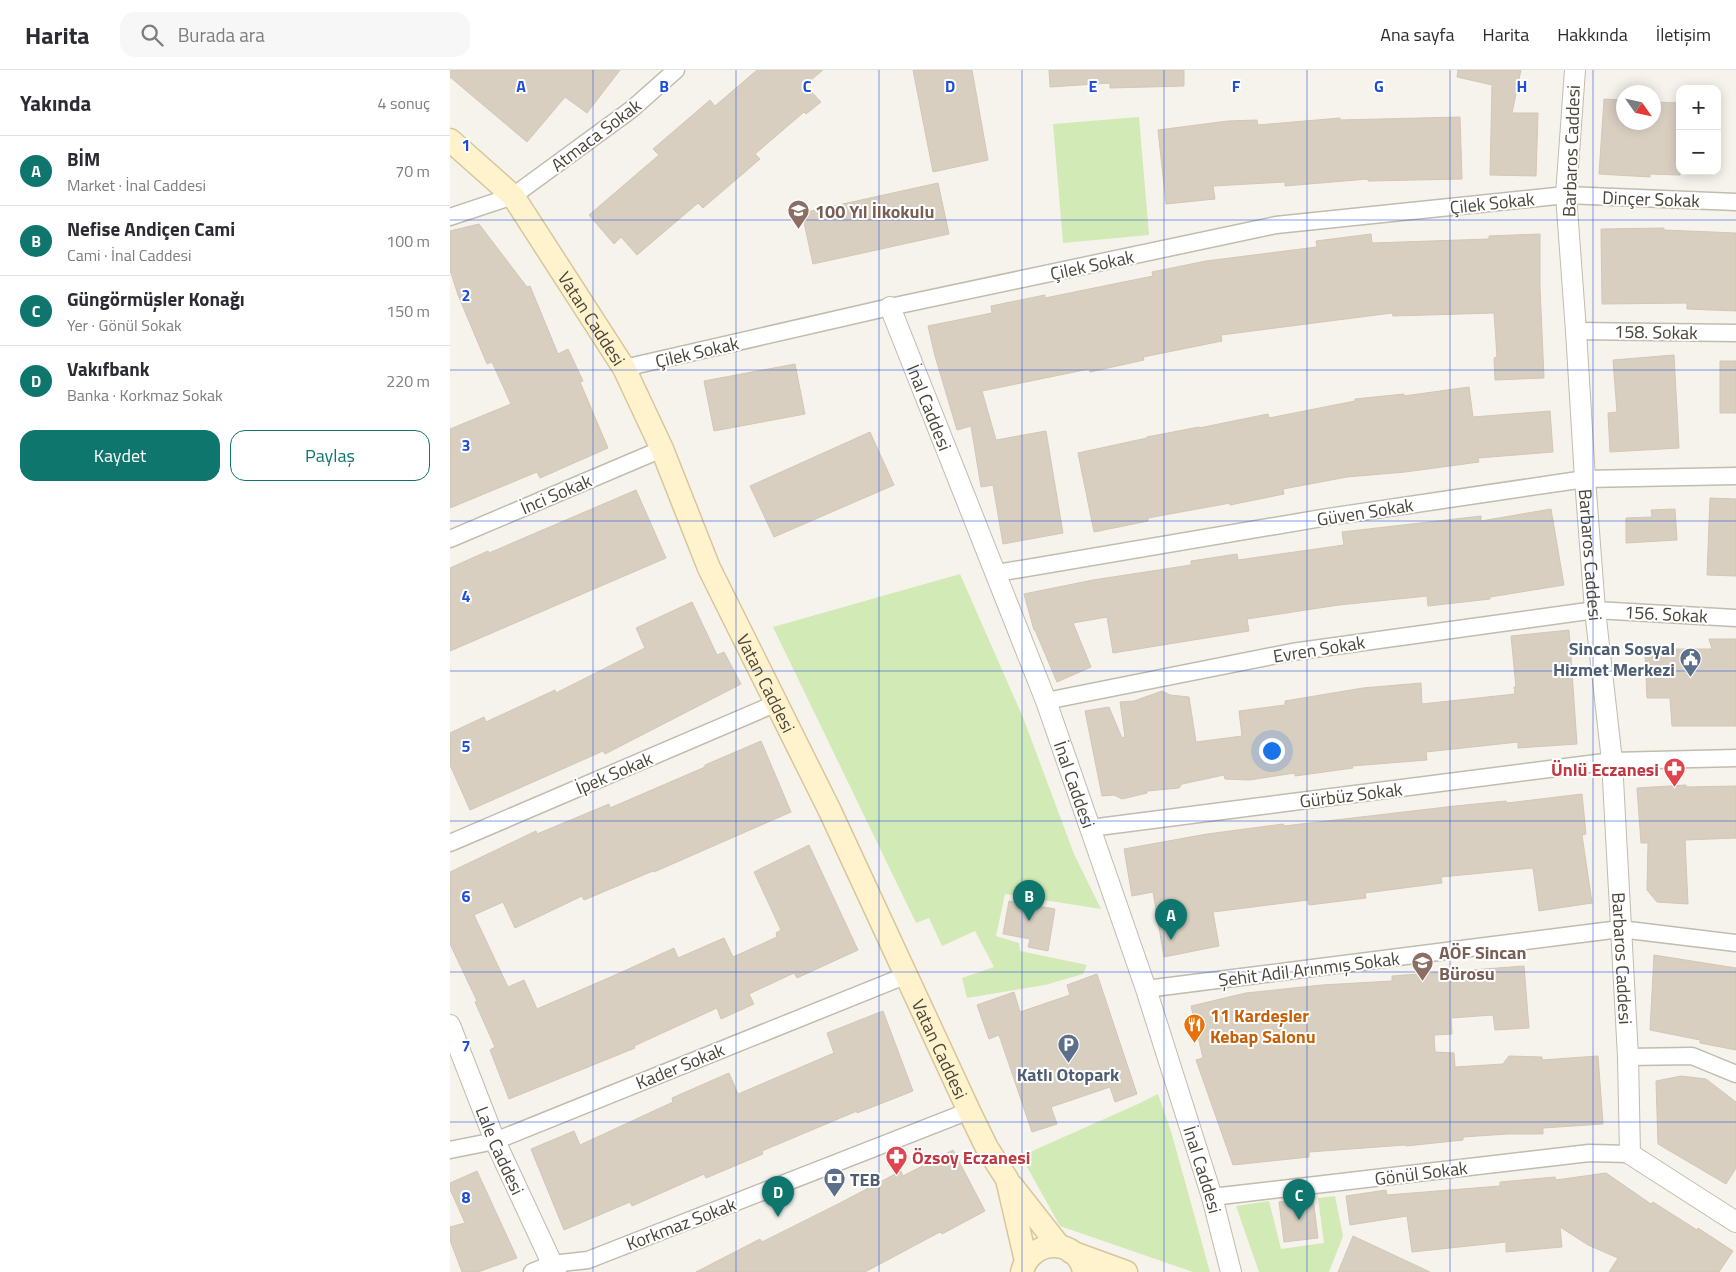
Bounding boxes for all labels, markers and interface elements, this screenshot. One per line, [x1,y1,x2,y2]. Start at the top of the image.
search box [120,12,470,57]
text: Harita [25,17,90,53]
text: Burada ara [178,20,265,49]
icon: search [138,21,166,49]
text: Ana sayfa [1380,21,1455,48]
text: Harita [1483,21,1529,48]
text: Hakkında [1557,21,1628,48]
text: İletişim [1656,21,1711,48]
text: A [516,74,526,98]
text: B [659,74,669,98]
text: C [803,74,812,98]
text: D [945,74,955,98]
text: E [1089,74,1098,98]
text: F [1232,74,1241,98]
text: G [1374,74,1384,98]
text: H [1517,74,1527,98]
street label: Barbaros Caddesi [1555,85,1587,217]
north arrow [1616,85,1661,130]
map controls [1676,85,1721,175]
button: + [1676,85,1721,130]
text: Yakında [20,87,91,119]
text: 4 sonuç [378,91,430,115]
street label: Atmaca Sokak [545,92,647,178]
button: − [1676,130,1721,175]
text: 1 [462,133,470,157]
text: BİM [67,144,100,173]
text: A [31,159,41,183]
text: 70 m [395,159,430,183]
text: Market · İnal Caddesi [67,173,206,197]
street label: Dinçer Sokak [1602,184,1701,214]
street label: Çilek Sokak [1448,185,1536,221]
place label: 100 Yıl İlkokulu [815,198,934,225]
school or university icon: 100 Yıl İlkokulu [787,199,811,230]
text: Nefise Andiçen Cami [67,214,235,243]
text: B [31,229,41,253]
text: 100 m [386,229,430,253]
text: Cami · İnal Caddesi [67,243,192,267]
street label: Çilek Sokak [1048,243,1137,287]
street label: Vatan Caddesi [552,266,632,371]
text: 2 [462,283,470,307]
text: Güngörmüşler Konağı [67,284,245,313]
text: C [32,299,40,323]
text: 150 m [386,299,430,323]
text: Yer · Gönül Sokak [67,313,182,337]
street label: 158. Sokak [1614,318,1698,346]
street label: Çilek Sokak [653,329,742,375]
text: Vakıfbank [67,354,150,383]
street label: İnal Caddesi [901,360,959,455]
text: D [31,369,41,393]
text: 220 m [386,369,430,393]
text: Banka · Korkmaz Sokak [67,383,223,407]
button: Kaydet [20,430,220,481]
button: Paylaş [230,430,430,481]
text: 3 [462,433,470,457]
street label: İnci Sokak [516,467,596,521]
street label: Barbaros Caddesi [1572,488,1610,622]
street label: Güven Sokak [1315,491,1416,533]
text: 4 [462,584,471,608]
street label: 156. Sokak [1624,598,1709,630]
street label: Evren Sokak [1271,628,1367,670]
street label: Vatan Caddesi [730,629,802,737]
place label: Sincan Sosyal Hizmet Merkezi [1553,635,1675,683]
public building icon: Sincan Sosyal Hizmet Merkezi [1679,646,1703,677]
text: 5 [462,734,471,758]
street label: İnal Caddesi [1047,737,1103,832]
your location [1259,738,1285,764]
street label: İpek Sokak [571,745,657,801]
place label: Ünlü Eczanesi [1551,756,1659,783]
pharmacy icon: Ünlü Eczanesi [1663,757,1687,788]
street label: Gürbüz Sokak [1298,775,1404,815]
pin: B [1013,880,1045,921]
text: 6 [462,884,471,908]
street label: Barbaros Caddesi [1606,892,1640,1025]
pin: A [1155,899,1187,940]
place label: AÖF Sincan Bürosu [1439,939,1526,987]
street label: Şehit Adil Arınmış Sokak [1217,944,1401,994]
school or university icon: AÖF Sincan Bürosu [1411,950,1435,981]
street label: Vatan Caddesi [905,994,975,1103]
place label: 11 Kardeşler Kebap Salonu [1210,1002,1316,1050]
restaurant icon: 11 Kardeşler Kebap Salonu [1182,1013,1206,1044]
parking icon: Katlı Otopark [1056,1032,1080,1063]
text: 7 [462,1034,470,1058]
street label: Kader Sokak [632,1036,729,1096]
place label: Katlı Otopark [1017,1061,1120,1088]
street label: Lale Caddesi [469,1102,532,1199]
street label: İnal Caddesi [1177,1122,1229,1216]
place label: Özsoy Eczanesi [912,1144,1030,1171]
pharmacy icon: Özsoy Eczanesi [884,1145,908,1176]
street label: Gönül Sokak [1373,1154,1469,1192]
place label: TEB [850,1166,880,1193]
bank icon: TEB [822,1167,846,1198]
pin: D [762,1176,794,1217]
pin: C [1283,1179,1315,1220]
text: 8 [462,1185,471,1209]
street label: Korkmaz Sokak [622,1190,740,1257]

